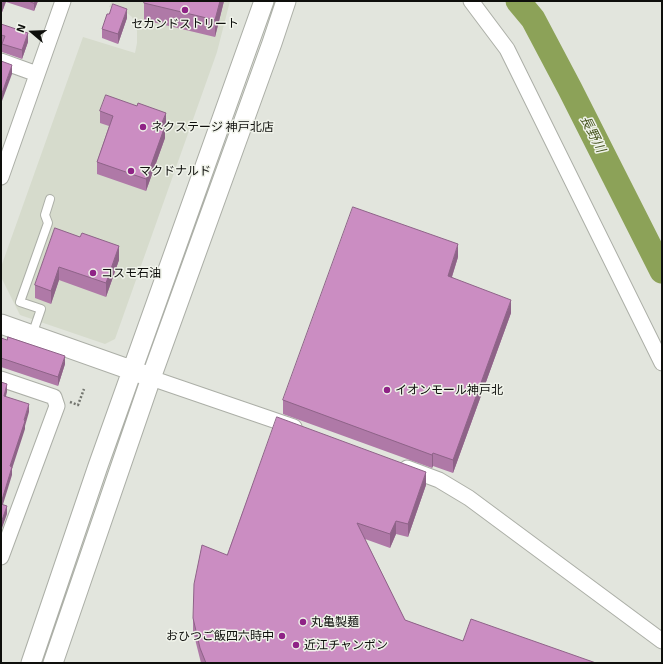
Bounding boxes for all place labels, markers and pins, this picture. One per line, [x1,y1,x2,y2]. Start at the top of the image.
marker: セカンドストリート [180,5,190,15]
place label: セカンドストリート [131,17,239,31]
place label: ネクステージ 神戸北店 [151,120,274,134]
marker: ネクステージ 神戸北店 [138,122,148,132]
place label: マクドナルド [139,164,211,178]
marker: マクドナルド [126,166,136,176]
place label: コスモ石油 [101,266,161,280]
marker: コスモ石油 [88,268,98,278]
place label: イオンモール神戸北 [395,383,503,397]
marker: イオンモール神戸北 [382,385,392,395]
place label: 丸亀製麺 [311,615,359,629]
marker: 丸亀製麺 [298,617,308,627]
place label: おひつご飯四六時中 [166,629,274,643]
marker: おひつご飯四六時中 [277,631,287,641]
place label: 近江チャンポン [304,638,388,652]
marker: 近江チャンポン [291,640,301,650]

